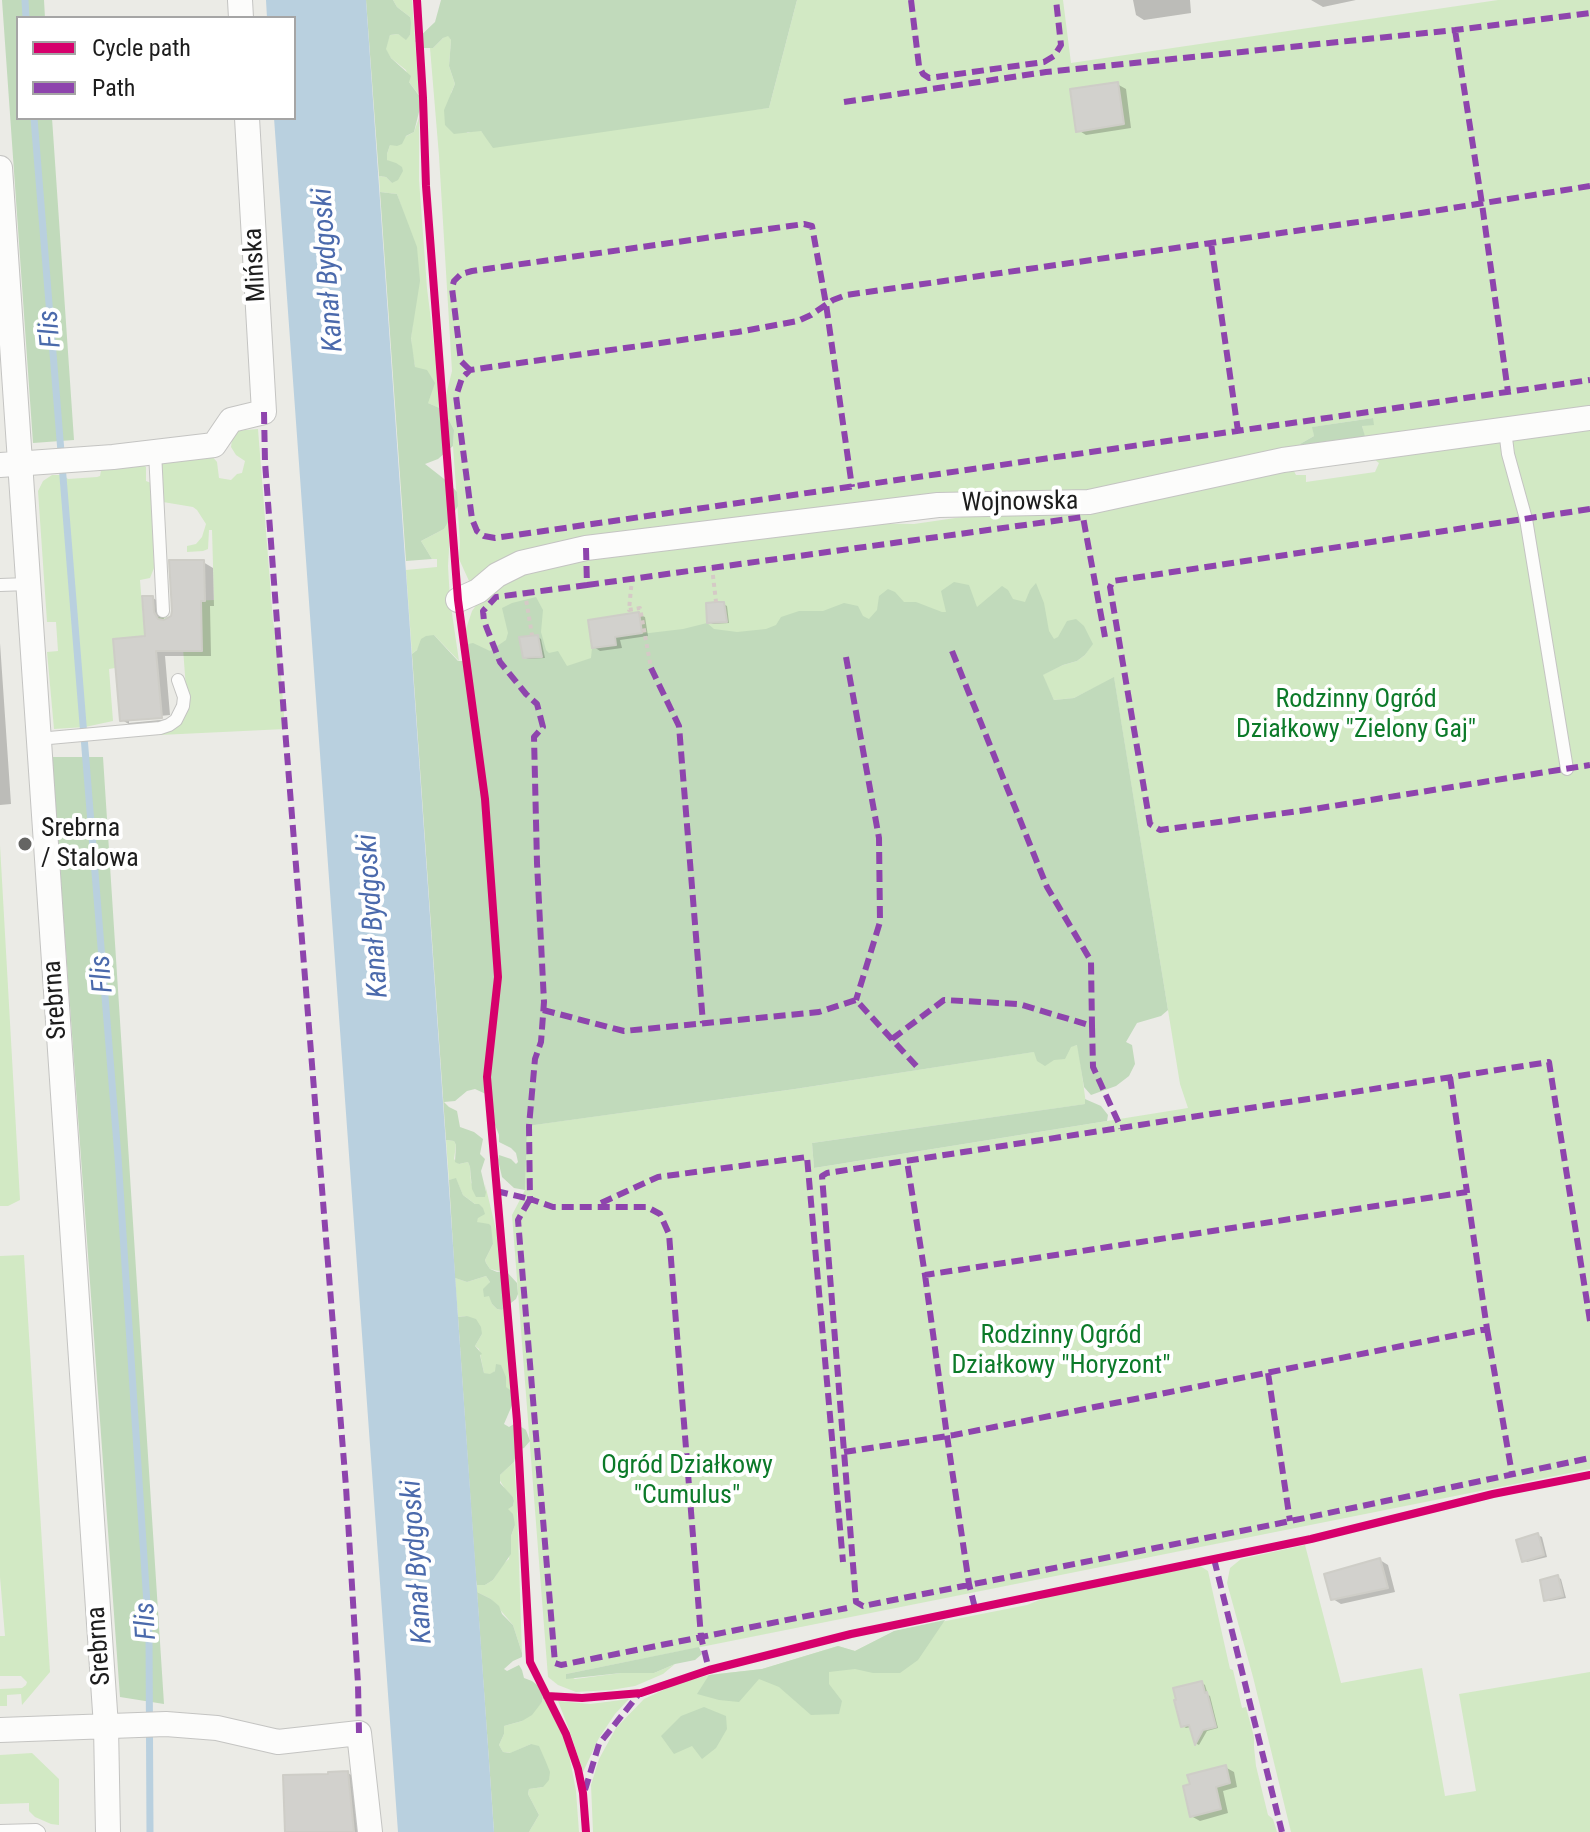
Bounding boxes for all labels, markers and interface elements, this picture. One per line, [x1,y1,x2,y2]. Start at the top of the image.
legend [16,16,296,120]
text: Cycle path [92,34,191,62]
text: Path [92,74,135,102]
water label: Kanał Bydgoski [307,187,351,353]
street label: Mińska [238,227,274,303]
water label: Flis [33,309,69,349]
street label: Wojnowska [961,486,1079,520]
park label: Rodzinny Ogród Działkowy "Zielony Gaj" [1236,684,1476,746]
place label: Srebrna / Stalowa [41,813,139,874]
water label: Kanał Bydgoski [352,833,396,999]
marker: Srebrna / Stalowa [16,835,34,853]
water label: Flis [85,954,121,994]
street label: Srebrna [38,959,74,1041]
park label: Rodzinny Ogród Działkowy "Horyzont" [951,1320,1171,1382]
park label: Ogród Działkowy "Cumulus" [601,1450,773,1512]
water label: Kanał Bydgoski [396,1479,440,1645]
water label: Flis [129,1601,165,1641]
street label: Srebrna [82,1605,118,1687]

